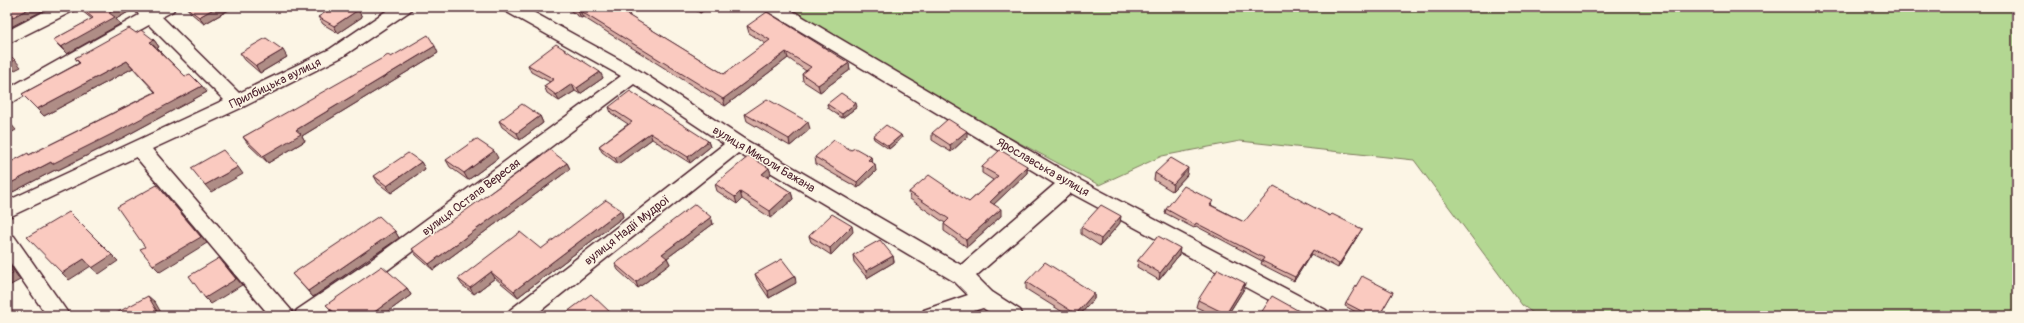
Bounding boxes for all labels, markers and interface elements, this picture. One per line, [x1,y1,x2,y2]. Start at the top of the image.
street label: Прилбицька вулиця [227,55,324,112]
street label: вулиця Миколи Бажана [710,123,818,196]
street label: Ярославська вулиця [994,135,1092,200]
street label: вулиця Остапа Вересая [419,155,524,239]
street label: вулиця Надії Мудрої [581,192,673,269]

